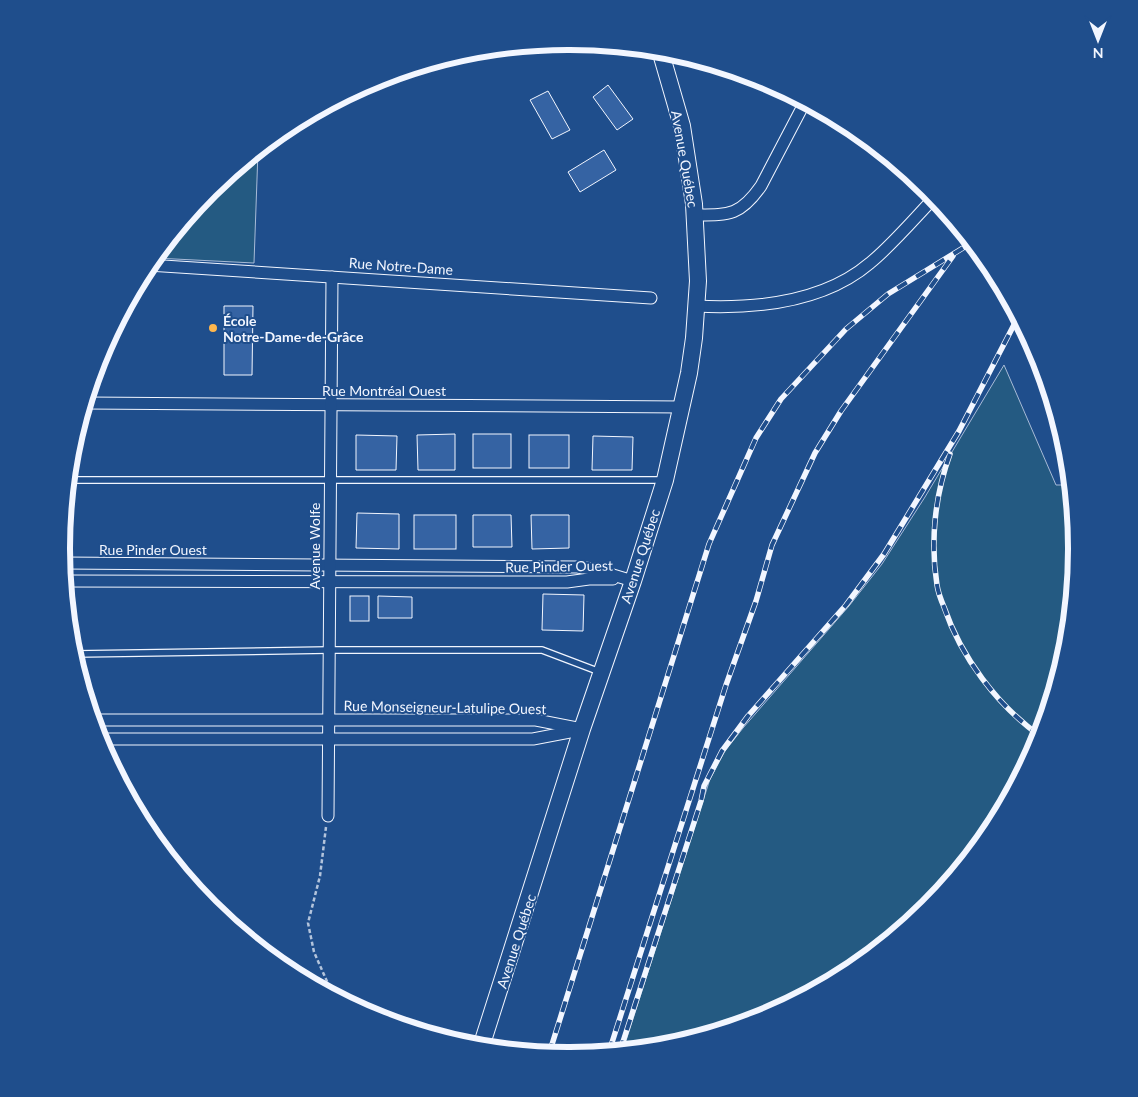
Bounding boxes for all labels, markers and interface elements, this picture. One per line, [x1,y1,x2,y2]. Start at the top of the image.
north arrow [1073,15,1123,65]
text: N [1093,45,1103,62]
street label: Avenue Québec [668,109,702,209]
street label: Rue Notre-Dame [348,254,454,278]
place label: École Notre-Dame-de-Grâce [223,312,364,345]
marker: École Notre-Dame-de-Grâce [207,322,219,334]
street label: Rue Montréal Ouest [322,382,446,399]
street label: Avenue Wolfe [306,503,323,589]
street label: Avenue Québec [617,506,663,605]
street label: Rue Pinder Ouest [99,541,207,558]
street label: Rue Pinder Ouest [505,557,613,575]
street label: Rue Monseigneur-Latulipe Ouest [344,697,546,717]
street label: Avenue Québec [493,891,539,990]

